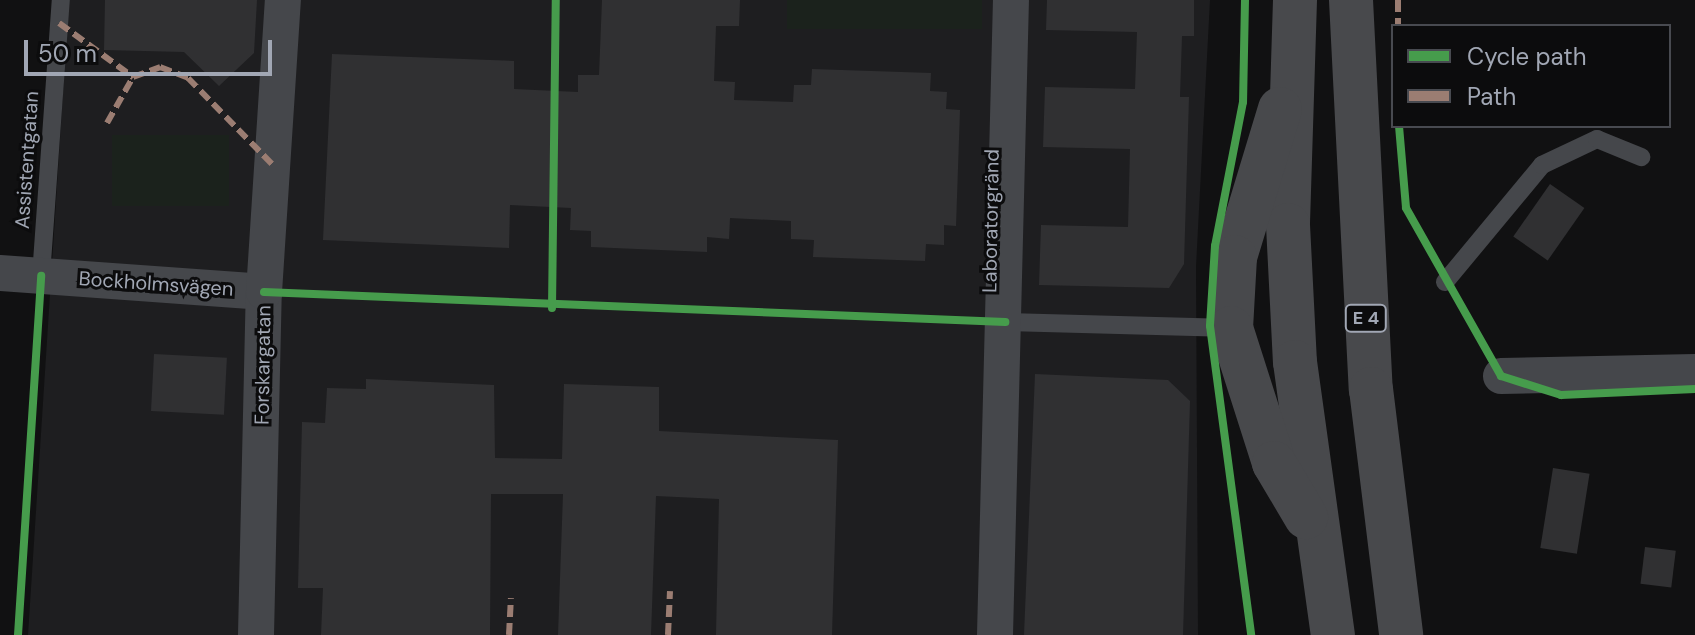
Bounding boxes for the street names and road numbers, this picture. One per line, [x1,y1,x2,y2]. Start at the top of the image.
street label: Assistentgatan [10,90,44,230]
street label: Laboratorgränd [978,149,1004,293]
street label: Bockholmsvägen [78,267,234,301]
road number: E 4 [1344,304,1388,332]
street label: Forskargatan [250,305,276,425]

